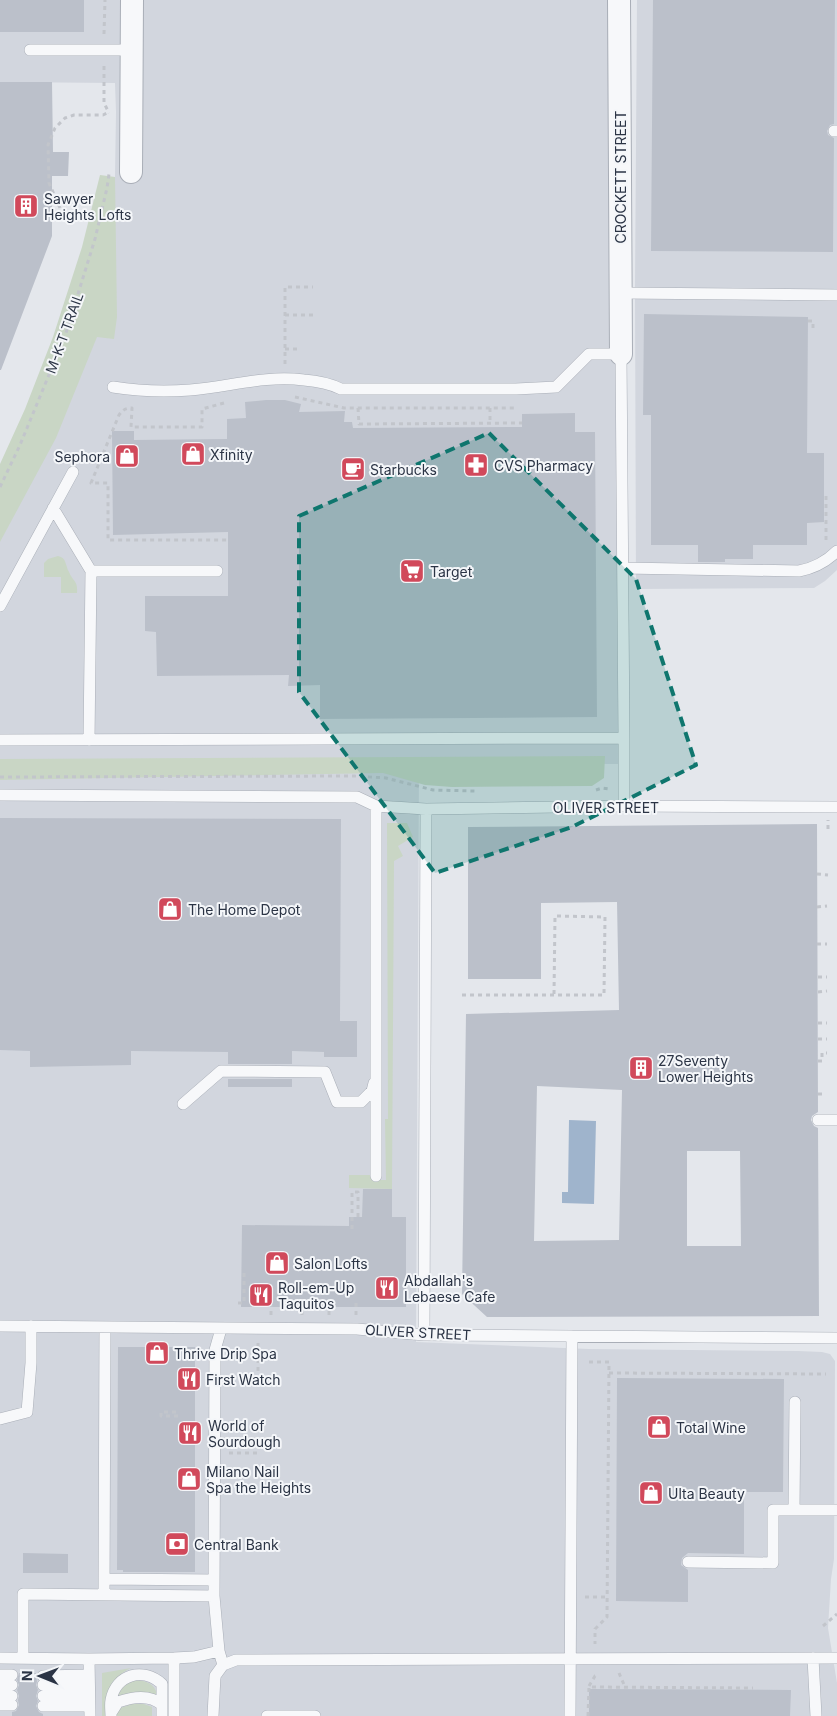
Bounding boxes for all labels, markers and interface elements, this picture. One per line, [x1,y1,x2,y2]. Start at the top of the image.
street label: CROCKETT STREET [612,111,629,243]
place label: Sawyer Heights Lofts [44,190,131,223]
building icon: Sawyer Heights Lofts [13,193,39,219]
street label: M-K-T TRAIL [42,290,87,376]
shop icon: Xfinity [180,441,206,467]
shop icon: Sephora [114,443,140,469]
place label: Xfinity [210,446,253,463]
place label: Sephora [54,448,110,465]
pharmacy icon: CVS Pharmacy [463,452,489,478]
cafe icon: Starbucks [340,456,366,482]
place label: CVS Pharmacy [494,457,593,474]
place label: Starbucks [370,461,437,478]
supermarket icon: Target [399,558,425,584]
place label: Target [430,563,473,580]
street label: OLIVER STREET [553,799,659,816]
shop icon: The Home Depot [157,896,183,922]
place label: The Home Depot [188,901,301,918]
place label: 27Seventy Lower Heights [658,1052,753,1085]
building icon: 27Seventy Lower Heights [628,1055,654,1081]
shop icon: Salon Lofts [264,1250,290,1276]
place label: Salon Lofts [294,1255,368,1272]
place label: Abdallah's Lebaese Cafe [404,1272,495,1305]
restaurant icon: Abdallah's Lebaese Cafe [374,1275,400,1301]
place label: Roll-em-Up Taquitos [278,1279,354,1312]
restaurant icon: Roll-em-Up Taquitos [248,1282,274,1308]
street label: OLIVER STREET [364,1321,472,1343]
shop icon: Thrive Drip Spa [144,1340,170,1366]
place label: Thrive Drip Spa [174,1345,277,1362]
restaurant icon: First Watch [176,1366,202,1392]
place label: First Watch [206,1371,281,1388]
shop icon: Total Wine [646,1414,672,1440]
place label: World of Sourdough [208,1417,281,1450]
place label: Total Wine [676,1419,746,1436]
restaurant icon: World of Sourdough [177,1420,203,1446]
place label: Milano Nail Spa the Heights [206,1463,311,1496]
shop icon: Milano Nail Spa the Heights [176,1466,202,1492]
shop icon: Ulta Beauty [638,1480,664,1506]
place label: Ulta Beauty [668,1485,745,1502]
bank icon: Central Bank [164,1531,190,1557]
place label: Central Bank [194,1536,279,1553]
north arrow [15,1651,65,1701]
text: N [18,1670,35,1681]

